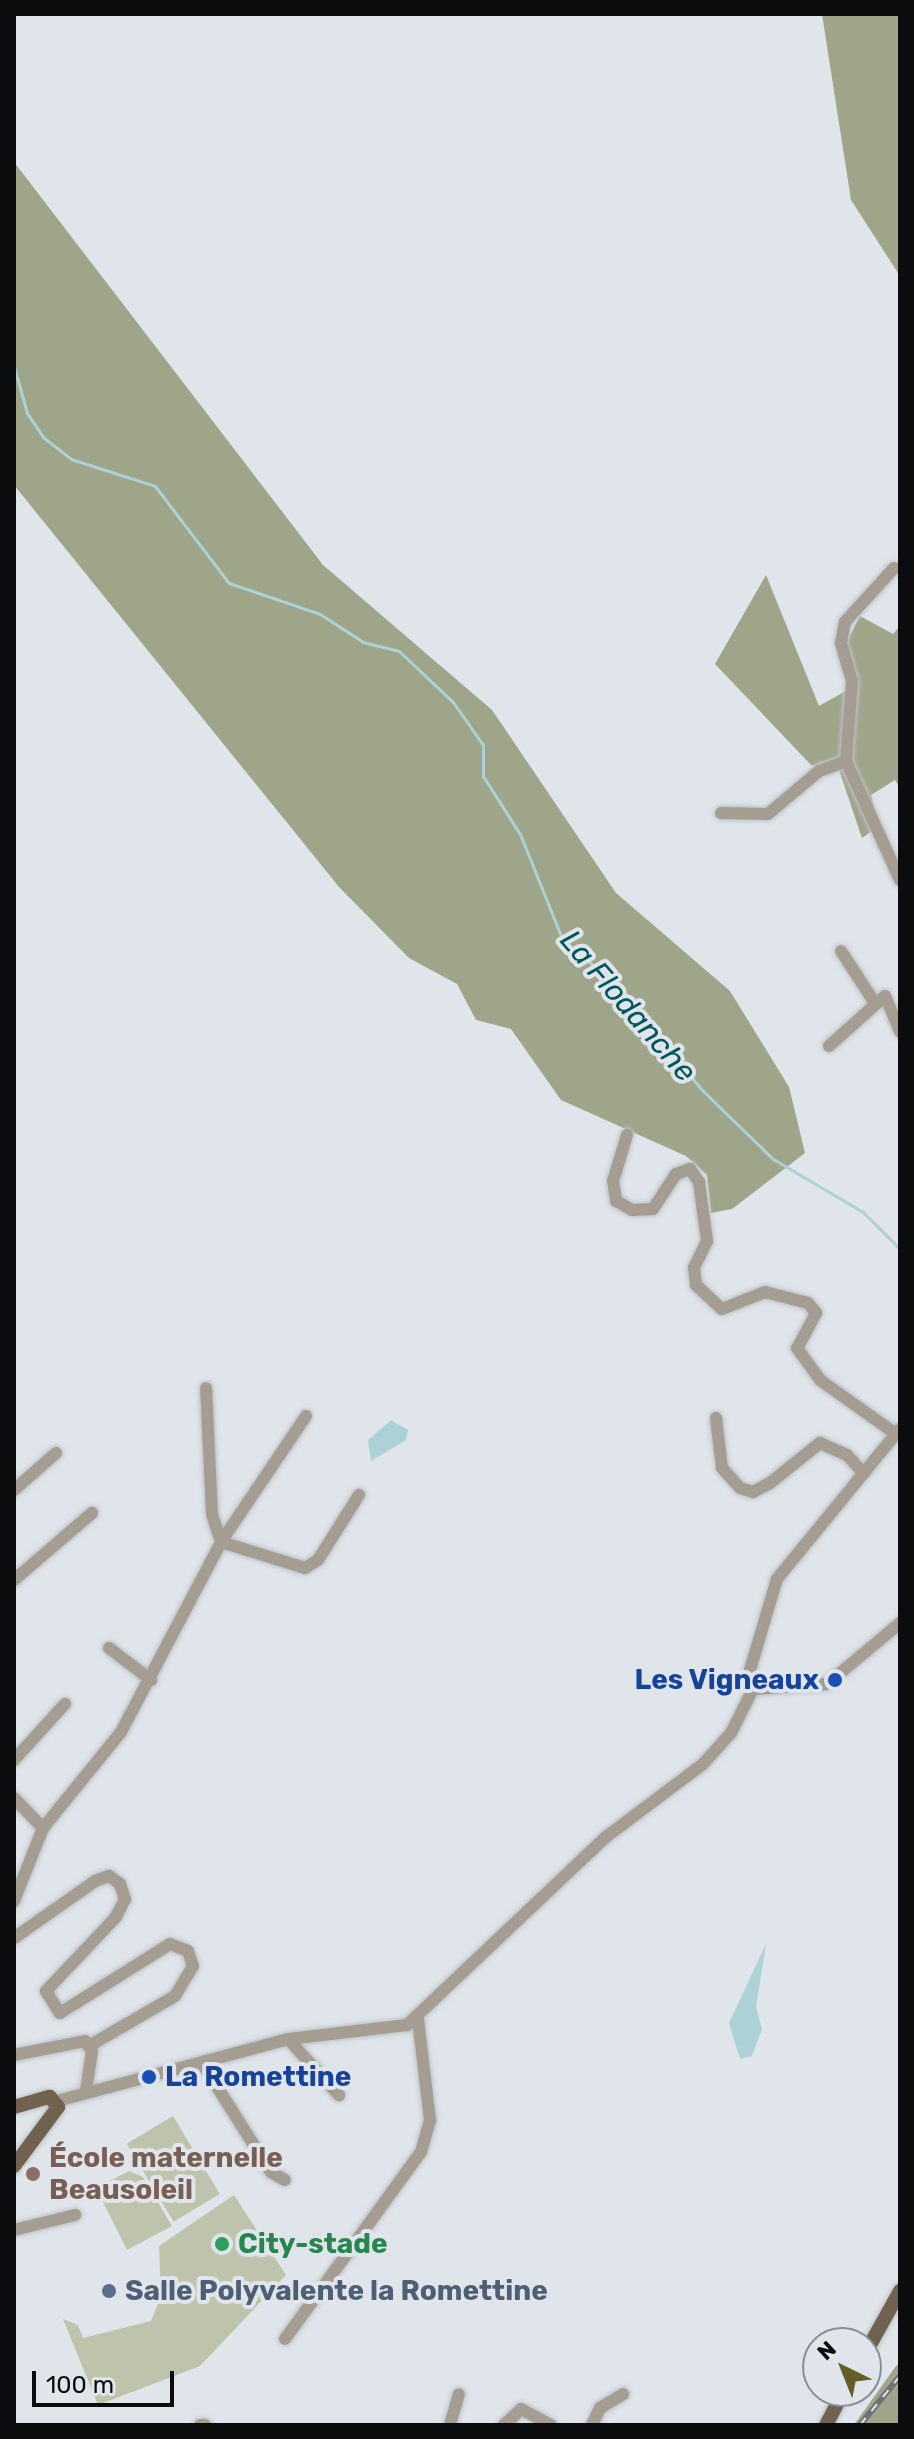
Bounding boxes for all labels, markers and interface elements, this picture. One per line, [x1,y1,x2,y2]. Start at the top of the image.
water label: La Flodanche [552,923,704,1089]
place label: Les Vigneaux [634,1663,819,1697]
marker: Les Vigneaux [826,1671,844,1689]
place label: La Romettine [165,2060,352,2094]
marker: La Romettine [140,2068,158,2086]
place label: École maternelle Beausoleil [49,2141,283,2207]
marker: École maternelle Beausoleil [24,2165,42,2183]
place label: City-stade [238,2227,388,2261]
marker: City-stade [213,2235,231,2253]
place label: Salle Polyvalente la Romettine [125,2274,548,2308]
marker: Salle Polyvalente la Romettine [100,2282,118,2300]
north arrow [802,2327,882,2407]
text: N [812,2335,842,2366]
scale bar [36,2355,178,2405]
text: 100 m [46,2371,114,2399]

